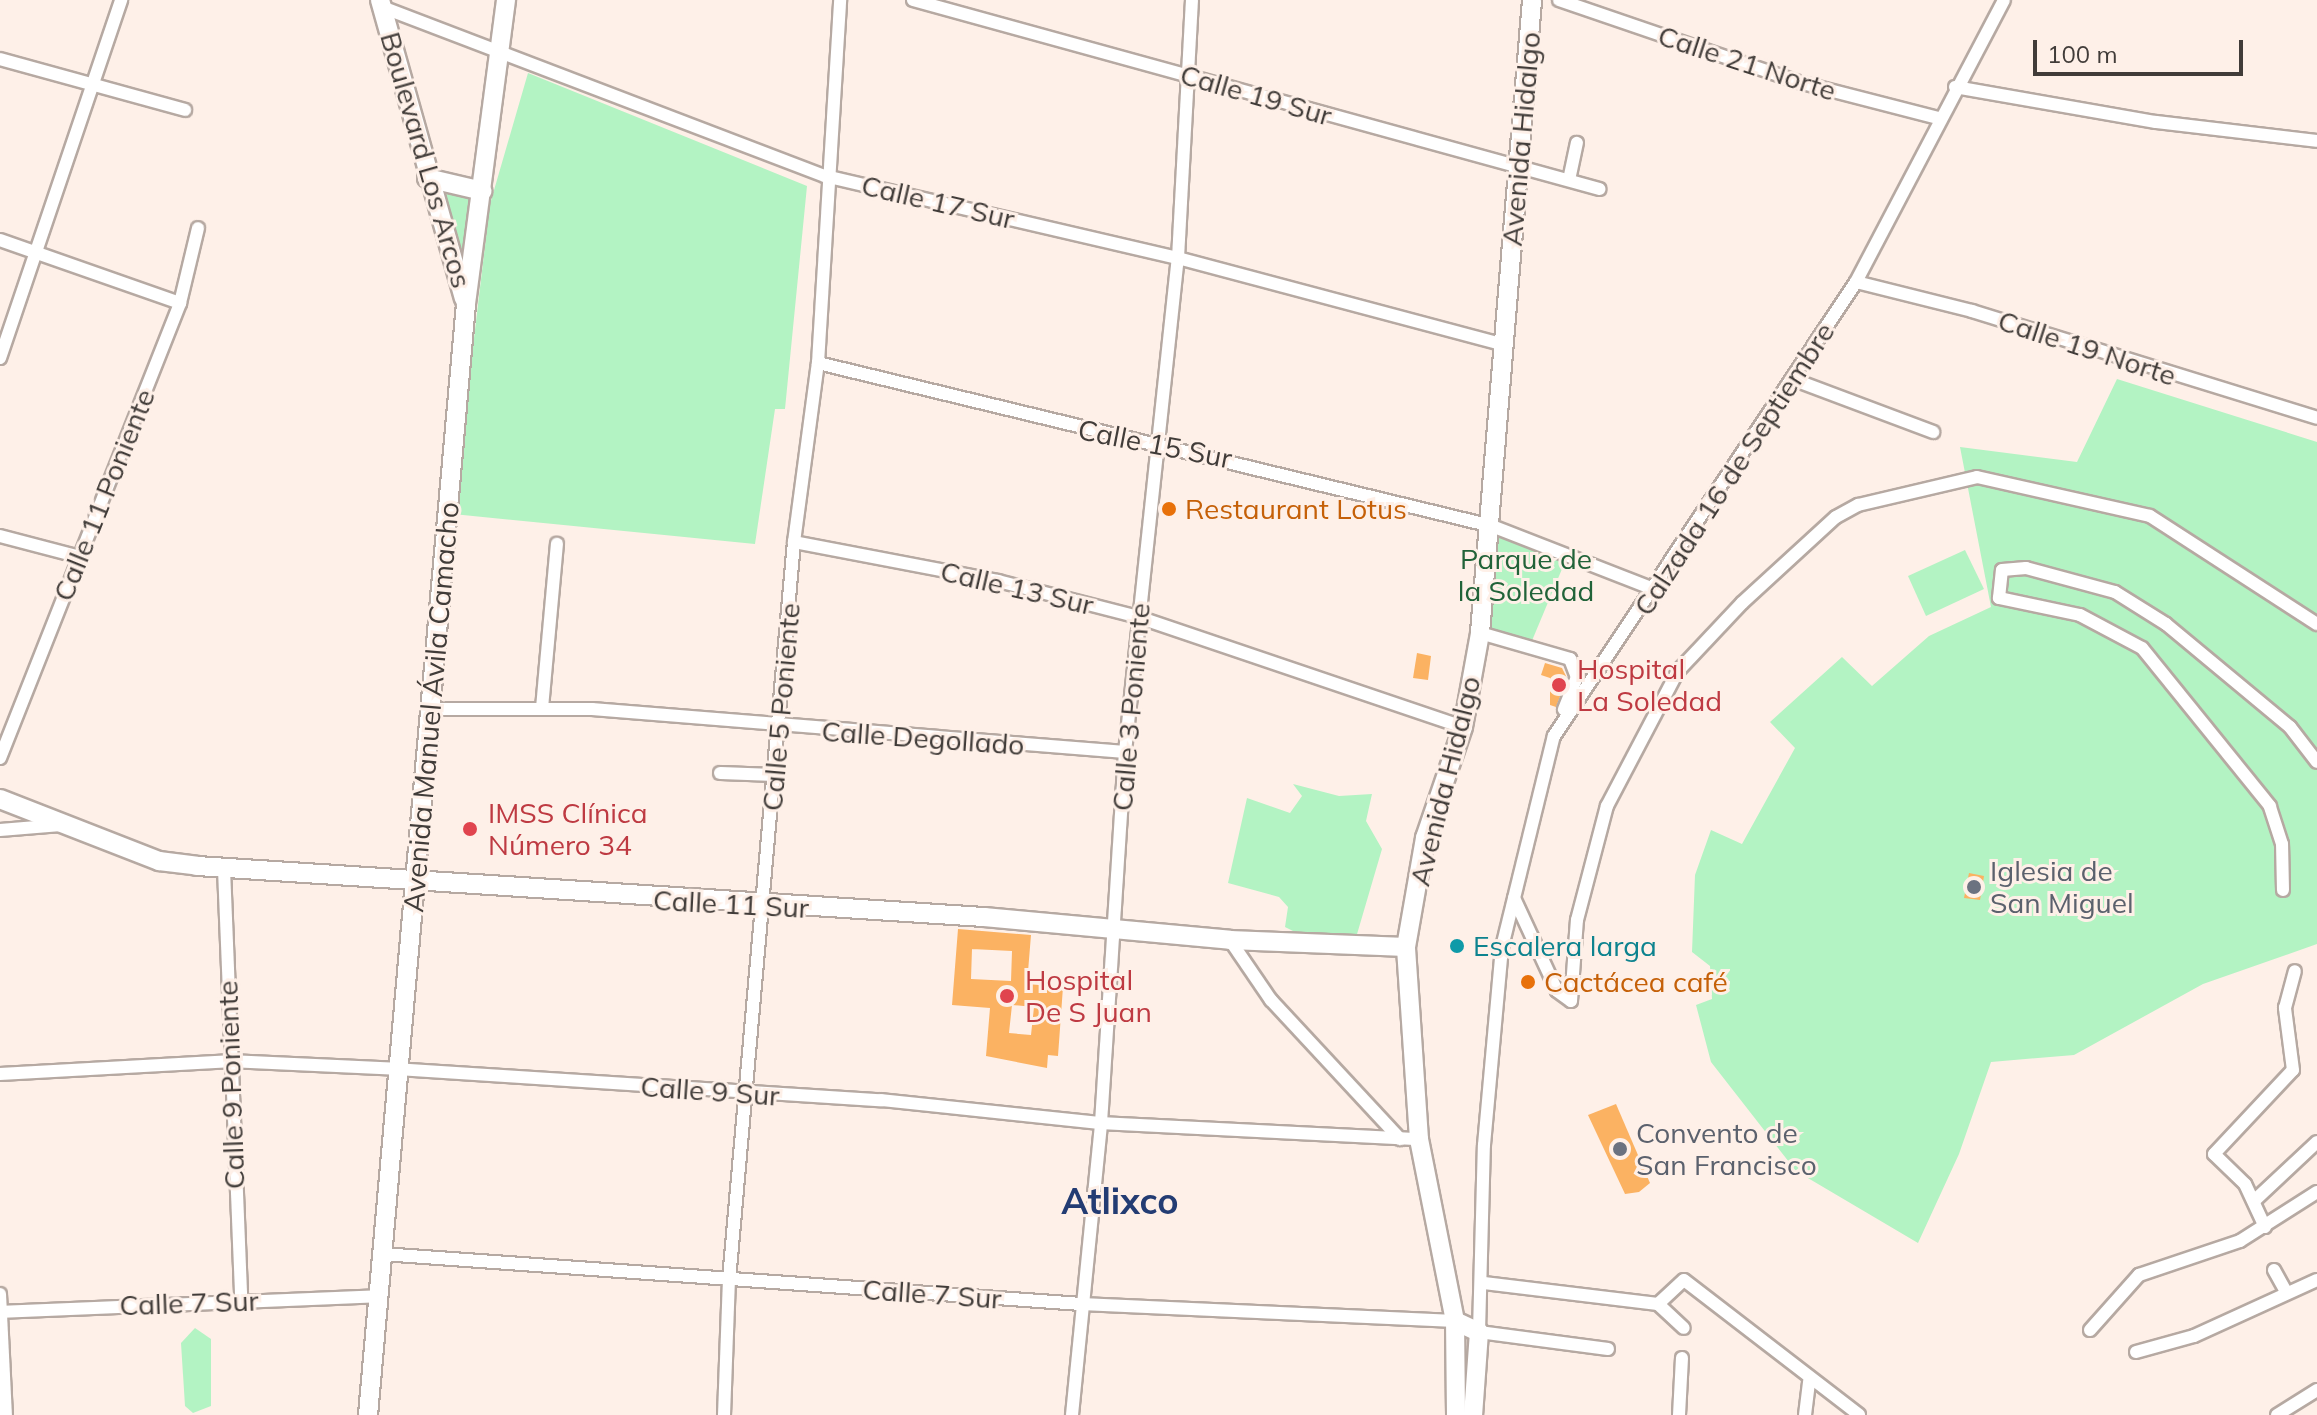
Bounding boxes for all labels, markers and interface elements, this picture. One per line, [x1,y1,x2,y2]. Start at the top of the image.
street label: Calle 21 Norte [1654,18,1840,108]
scale bar [2037,24,2247,74]
street label: Boulevard Los Arcos [373,28,479,292]
street label: Avenida Hidalgo [1495,30,1547,248]
text: 100 m [2047,39,2118,69]
street label: Calle 19 Sur [1176,57,1336,133]
street label: Calle 17 Sur [858,168,1018,236]
street label: Calle 19 Norte [1994,303,2180,393]
street label: Calzada 16 de Septiembre [1627,316,1841,622]
street label: Calle 11 Poniente [46,384,162,606]
street label: Calle 15 Sur [1075,413,1235,475]
place label: Restaurant Lotus [1185,492,1407,526]
marker: Restaurant Lotus [1160,500,1178,518]
street label: Avenida Manuel Ávila Camacho [396,501,466,913]
park label: Parque de la Soledad [1458,542,1594,608]
street label: Calle 13 Sur [937,554,1097,622]
street label: Calle 5 Poniente [755,602,807,812]
street label: Calle 3 Poniente [1105,602,1157,812]
place label: Hospital La Soledad [1577,652,1722,718]
street label: Avenida Hidalgo [1403,673,1487,889]
marker: Hospital La Soledad [1548,674,1570,696]
street label: Calle Degollado [820,714,1026,762]
place label: IMSS Clínica Número 34 [488,796,648,862]
marker: IMSS Clínica Número 34 [459,818,481,840]
place label: Iglesia de San Miguel [1990,854,2134,920]
marker: Iglesia de San Miguel [1965,878,1983,896]
street label: Calle 11 Sur [652,883,810,925]
place label: Escalera larga [1473,929,1657,963]
marker: Escalera larga [1448,937,1466,955]
place label: Hospital De S Juan [1025,963,1152,1029]
place label: Cactácea café [1544,965,1728,999]
marker: Cactácea café [1519,973,1537,991]
street label: Calle 9 Poniente [211,980,251,1190]
marker: Hospital De S Juan [996,985,1018,1007]
street label: Calle 9 Sur [639,1069,781,1113]
place label: Convento de San Francisco [1636,1116,1817,1182]
marker: Convento de San Francisco [1611,1140,1629,1158]
district label: Atlixco [1061,1179,1179,1223]
street label: Calle 7 Sur [861,1272,1003,1316]
street label: Calle 7 Sur [119,1284,259,1322]

